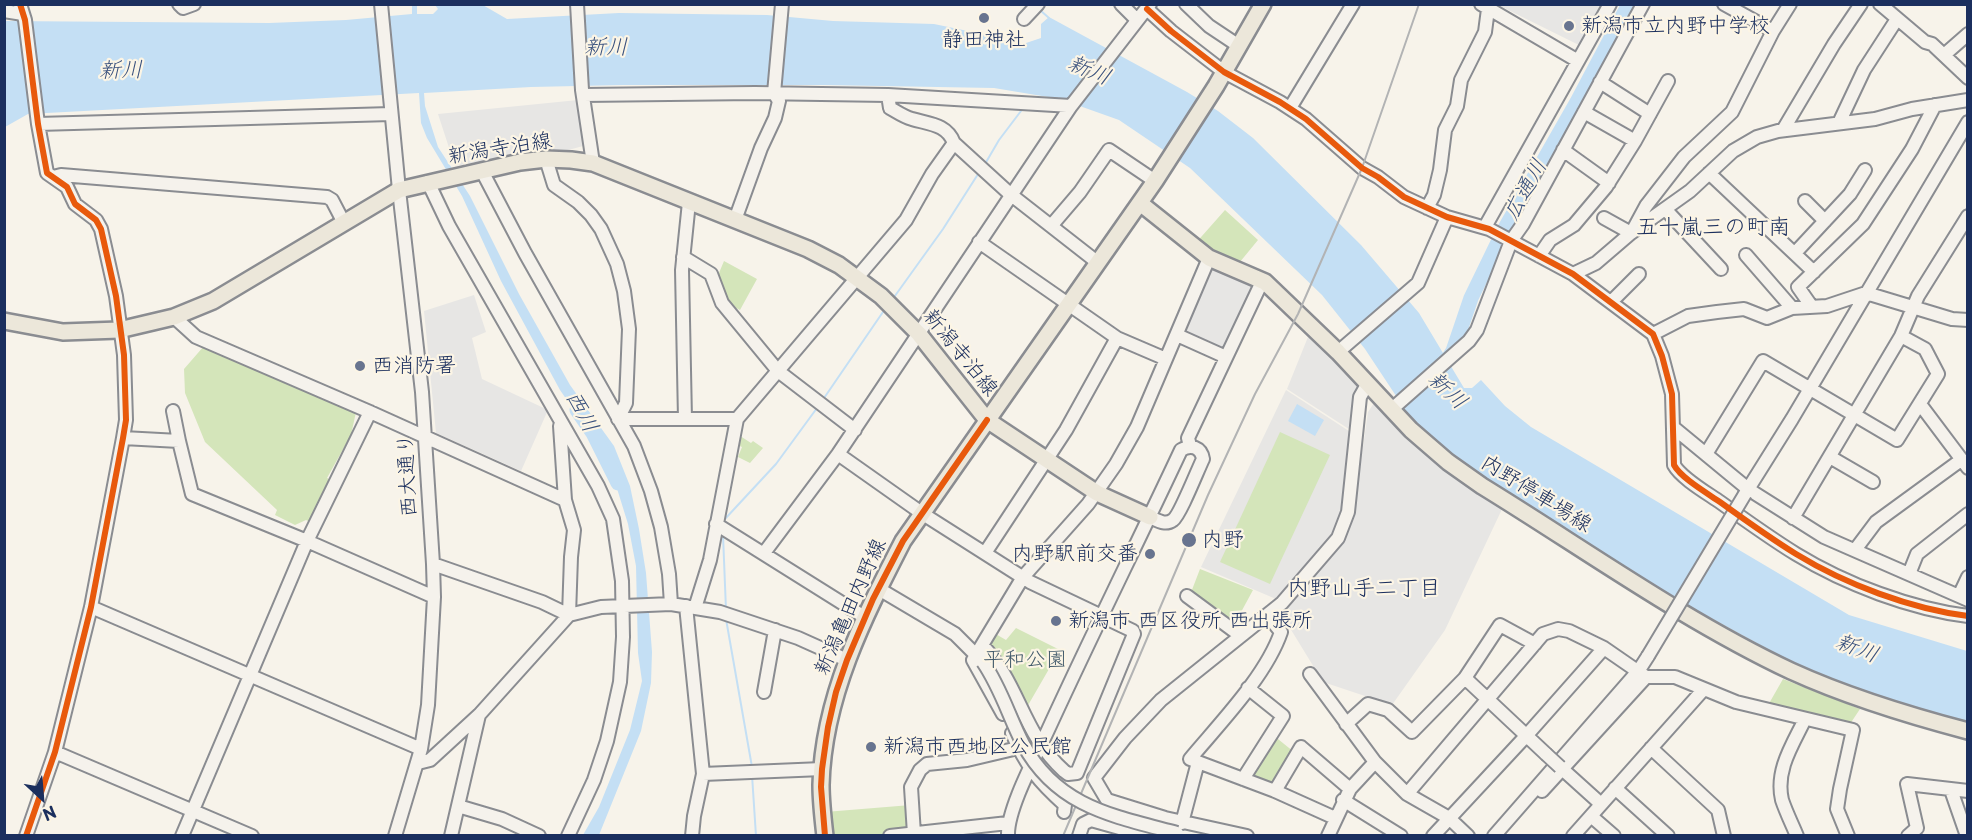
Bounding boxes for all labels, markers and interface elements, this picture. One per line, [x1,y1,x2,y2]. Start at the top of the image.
marker: 静田神社 [977,11,991,25]
place label: 新潟市立内野中学校 [1581,13,1770,39]
marker: 新潟市立内野中学校 [1562,19,1576,33]
place label: 静田神社 [942,27,1026,53]
water label: 新川 [584,35,628,61]
water label: 新川 [1064,50,1114,92]
water label: 新川 [99,57,143,85]
street label: 新潟寺泊線 [446,128,554,170]
water label: 広通川 [1498,155,1554,225]
district label: 五十嵐三の町南 [1636,215,1790,241]
street label: 新潟寺泊線 [917,304,1003,402]
place label: 西消防署 [372,353,456,379]
marker: 西消防署 [353,359,367,373]
water label: 新川 [1422,366,1472,416]
water label: 西川 [559,386,603,438]
street label: 西大通り [393,432,423,518]
street label: 内野停車場線 [1476,450,1596,538]
place label: 内野 [1202,527,1244,553]
marker: 内野 [1180,531,1198,549]
street label: 新潟亀田内野線 [810,535,892,679]
place label: 内野駅前交番 [1012,541,1138,567]
marker: 内野駅前交番 [1143,547,1157,561]
district label: 内野山手二丁目 [1287,576,1441,602]
place label: 新潟市 西区役所 西出張所 [1068,608,1313,634]
marker: 新潟市 西区役所 西出張所 [1049,614,1063,628]
water label: 新川 [1832,629,1882,669]
park label: 平和公園 [983,647,1067,673]
place label: 新潟市西地区公民館 [883,734,1072,760]
marker: 新潟市西地区公民館 [864,740,878,754]
north arrow [12,768,72,828]
text: N [39,801,61,828]

